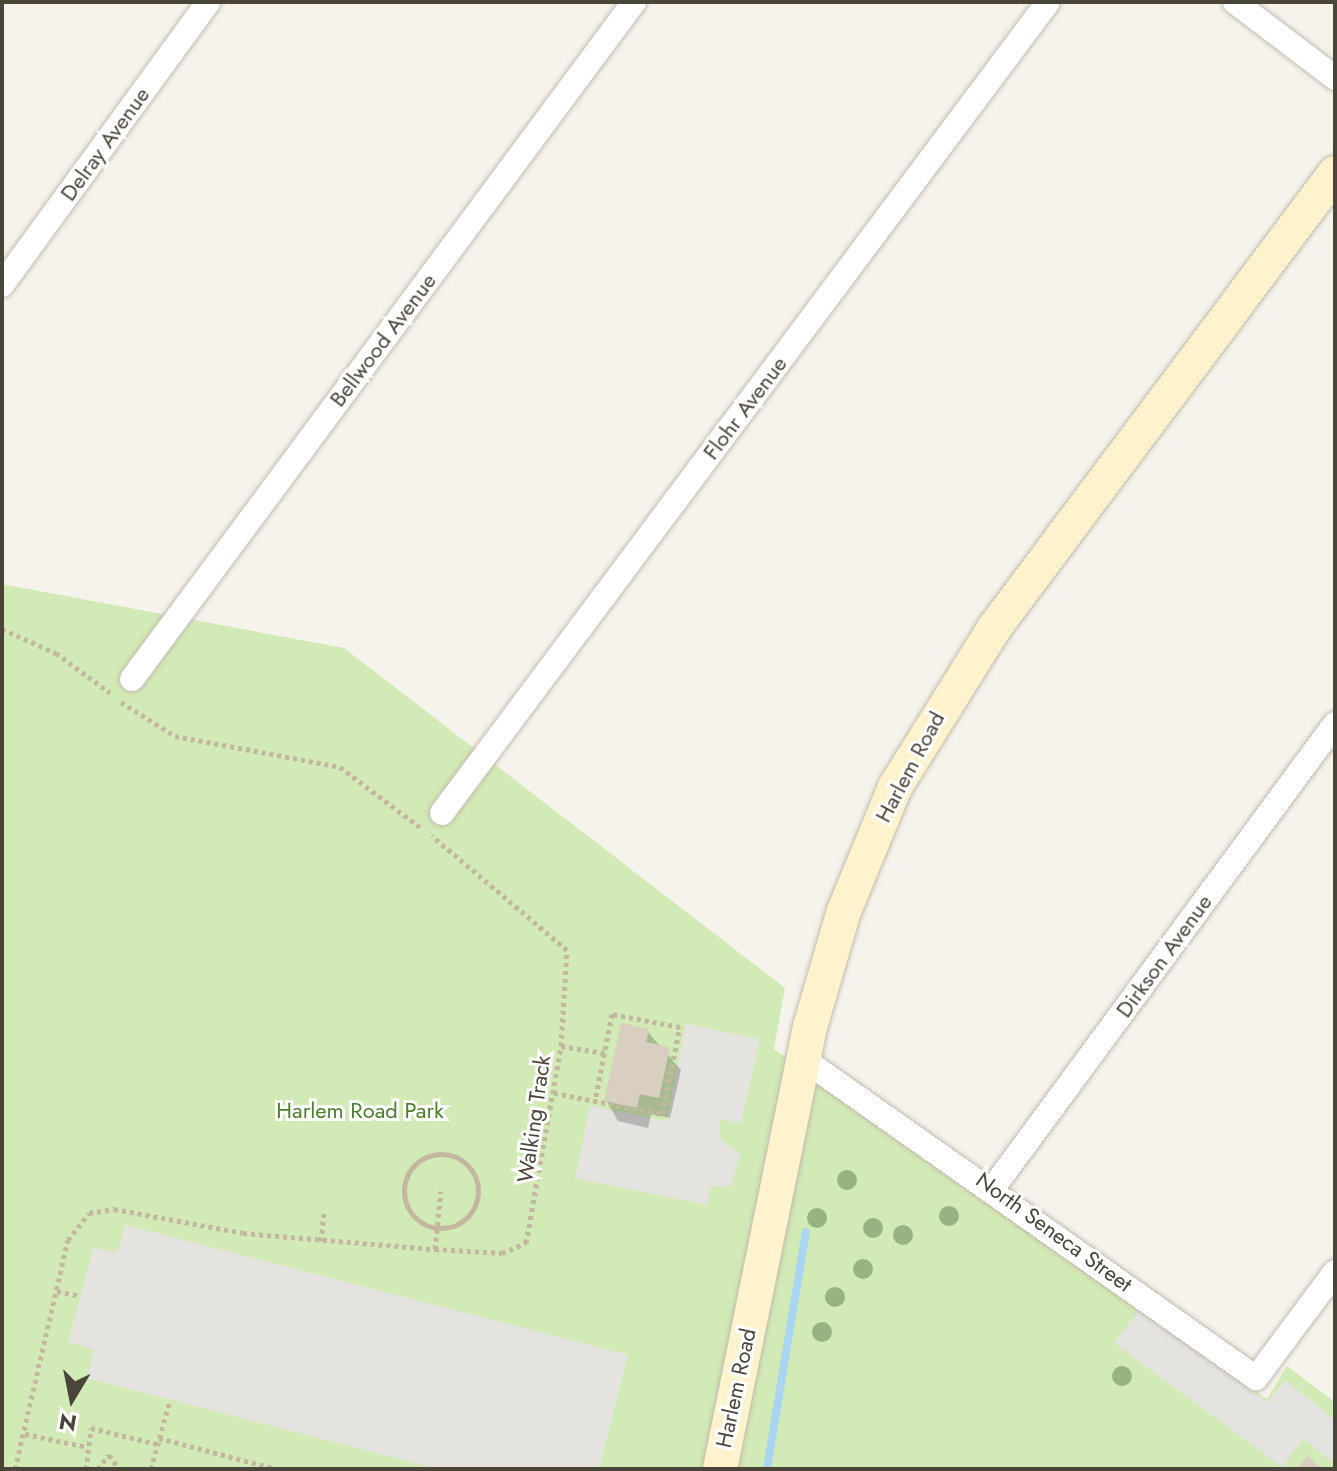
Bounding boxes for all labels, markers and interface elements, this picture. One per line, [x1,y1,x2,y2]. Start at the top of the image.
street label: Delray Avenue [55,82,155,206]
street label: Bellwood Avenue [324,268,442,412]
street label: Flohr Avenue [698,351,792,465]
street label: Harlem Road [870,707,950,827]
street label: Dirkson Avenue [1111,889,1217,1023]
street label: Walking Track [512,1054,556,1184]
park label: Harlem Road Park [276,1098,444,1124]
street label: North Seneca Street [971,1167,1137,1297]
street label: Harlem Road [710,1326,762,1450]
north arrow [32,1359,112,1439]
text: N [56,1405,79,1440]

